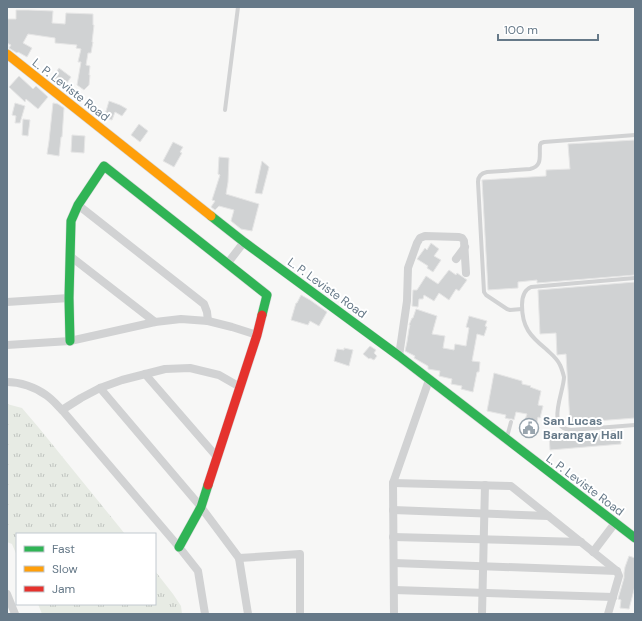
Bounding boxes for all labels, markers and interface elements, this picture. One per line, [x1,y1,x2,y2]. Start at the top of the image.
scale bar [498,16,598,42]
text: 100 m [504,22,538,38]
street label: L. P. Leviste Road [29,55,113,125]
street label: L. P. Leviste Road [284,254,370,322]
place label: San Lucas Barangay Hall [543,413,623,443]
public building icon: San Lucas Barangay Hall [518,417,540,439]
street label: L. P. Leviste Road [543,450,627,520]
legend [16,533,156,605]
text: Fast [52,541,75,557]
text: Slow [52,561,78,577]
text: Jam [52,581,75,597]

